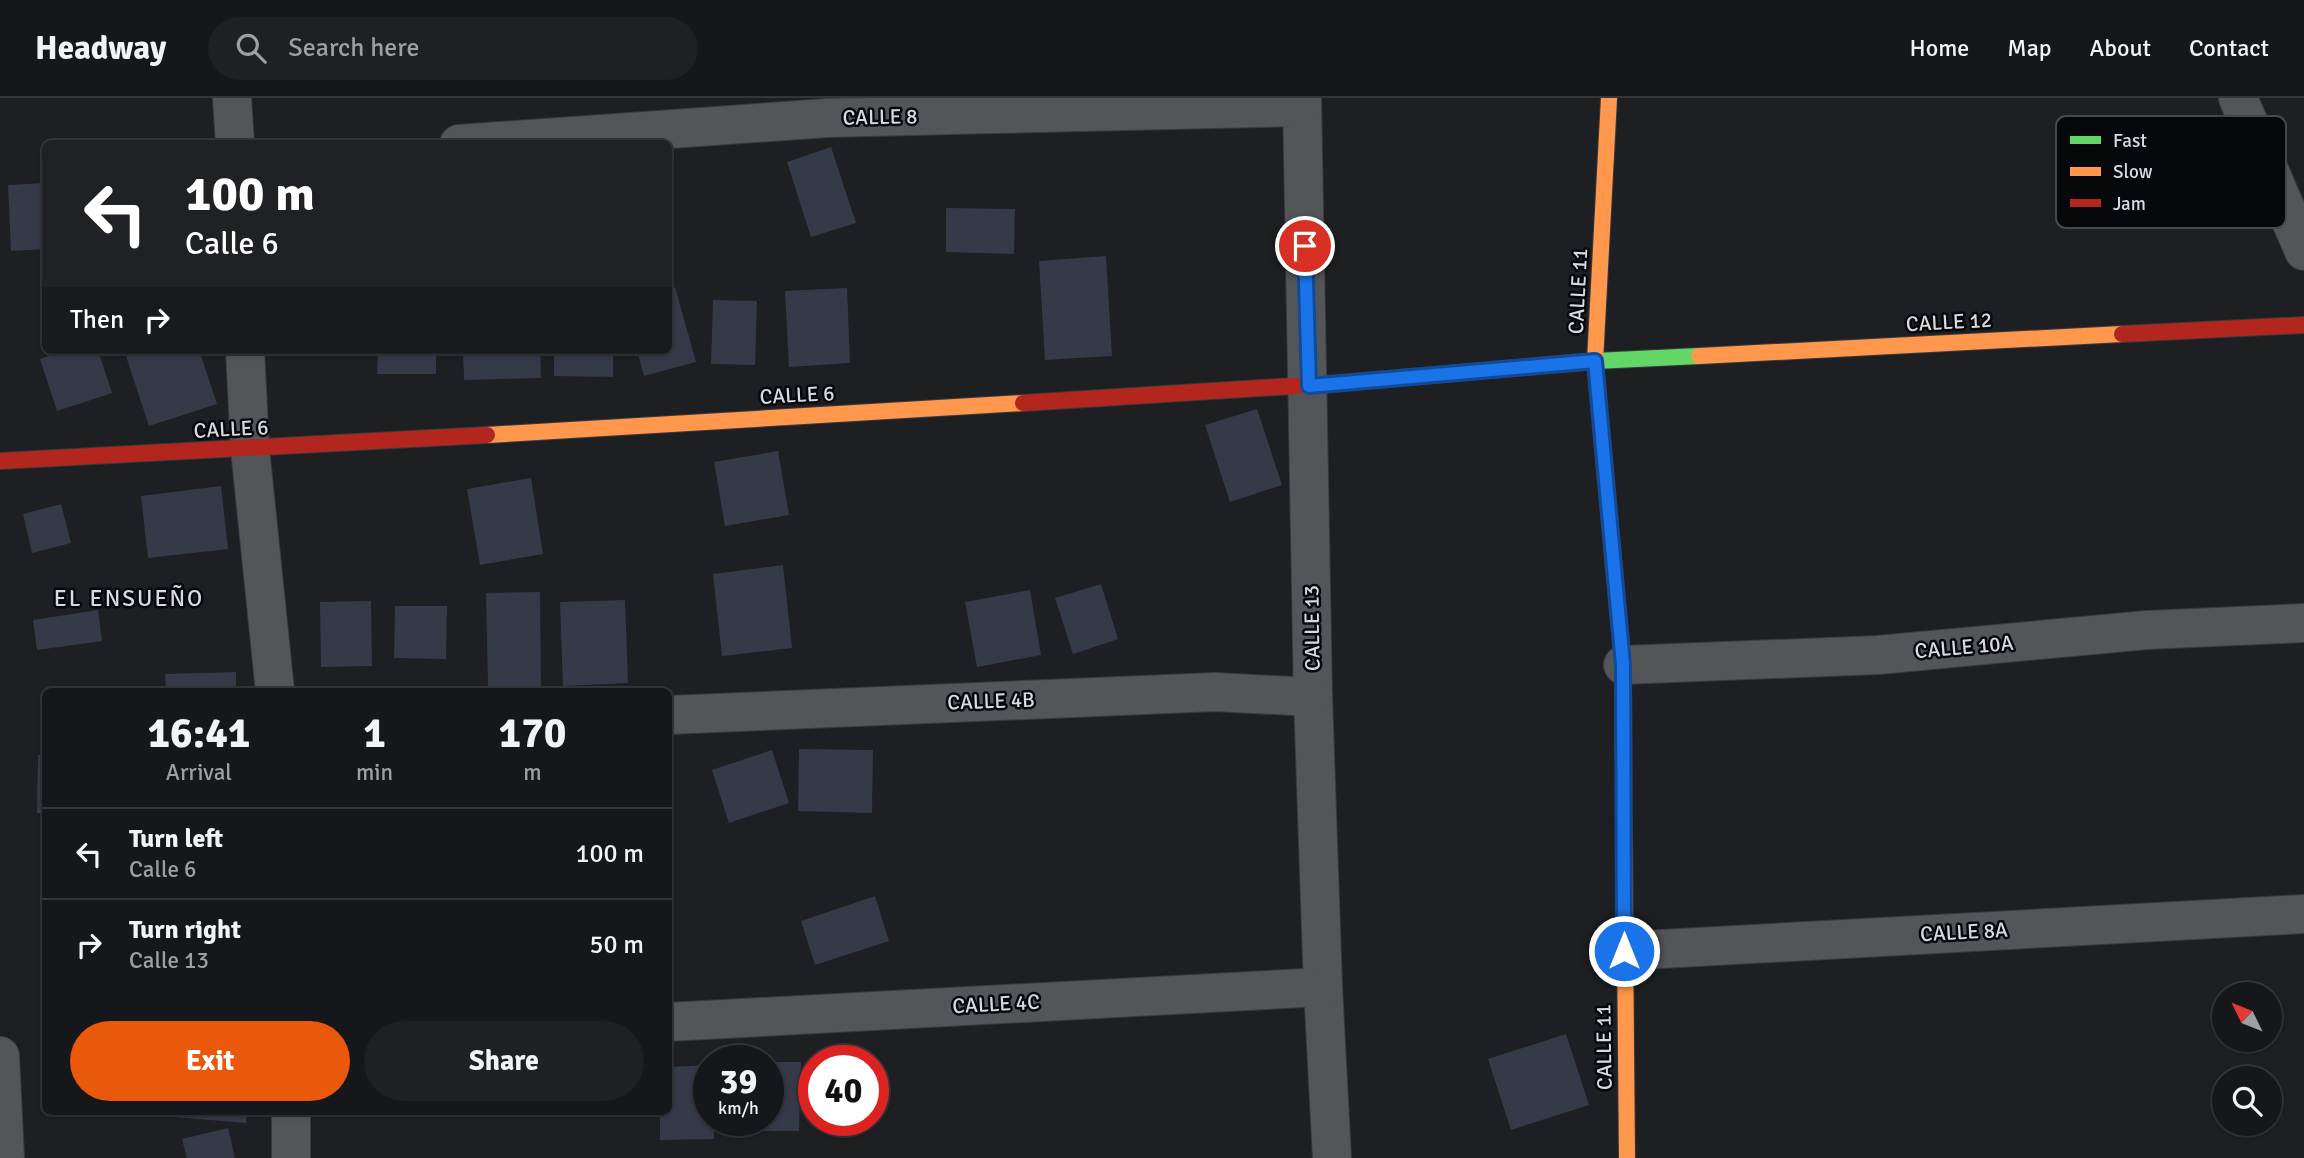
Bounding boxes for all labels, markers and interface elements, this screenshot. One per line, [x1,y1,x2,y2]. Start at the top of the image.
search box [208,17,698,80]
text: Headway [35,28,166,69]
icon: search [232,29,270,67]
text: Search here [288,32,419,64]
text: Home [1909,33,1969,63]
text: Map [2007,33,2052,63]
text: About [2090,33,2151,63]
text: Contact [2189,33,2269,63]
street label: CALLE 8 [842,103,918,131]
legend [2056,116,2286,228]
text: Fast [2113,129,2147,153]
text: Slow [2113,160,2153,184]
text: 100 m [185,164,315,224]
icon: left [70,168,161,259]
text: Jam [2113,192,2146,216]
pin [1275,216,1335,276]
text: Calle 6 [185,224,279,263]
icon: arrive [1286,227,1324,265]
street label: CALLE 11 [1563,247,1593,335]
icon: right [138,301,176,339]
text: Then [70,304,124,336]
street label: CALLE 12 [1905,307,1993,337]
street label: CALLE 6 [759,380,835,410]
street label: CALLE 6 [193,414,269,444]
district label: EL ENSUEÑO [54,584,204,613]
street label: CALLE 13 [1298,585,1326,671]
street label: CALLE 10A [1914,630,2015,664]
street label: CALLE 4B [947,686,1035,716]
text: 16:41 [147,708,251,759]
text: 1 [363,708,386,759]
text: 170 [498,708,567,759]
text: Arrival [166,758,232,787]
text: min [356,758,393,787]
text: m [523,758,542,787]
text: Turn left [129,823,223,855]
icon: left [70,835,108,873]
text: 100 m [575,838,644,870]
text: Calle 6 [129,855,196,884]
text: Turn right [129,914,241,946]
position arrow [1587,914,1661,988]
street label: CALLE 8A [1920,917,2009,947]
icon: right [70,926,108,964]
text: 50 m [589,929,644,961]
text: Calle 13 [129,946,209,975]
north arrow [2212,982,2282,1052]
map controls [2212,982,2282,1136]
street label: CALLE 4C [952,989,1040,1019]
street label: CALLE 11 [1590,1004,1618,1090]
button: Exit [70,1021,350,1101]
button: Share [364,1021,644,1101]
speed limit sign: 40 [798,1045,889,1136]
text: 39 [720,1060,757,1103]
button: search [2212,1066,2282,1136]
text: km/h [718,1097,759,1119]

